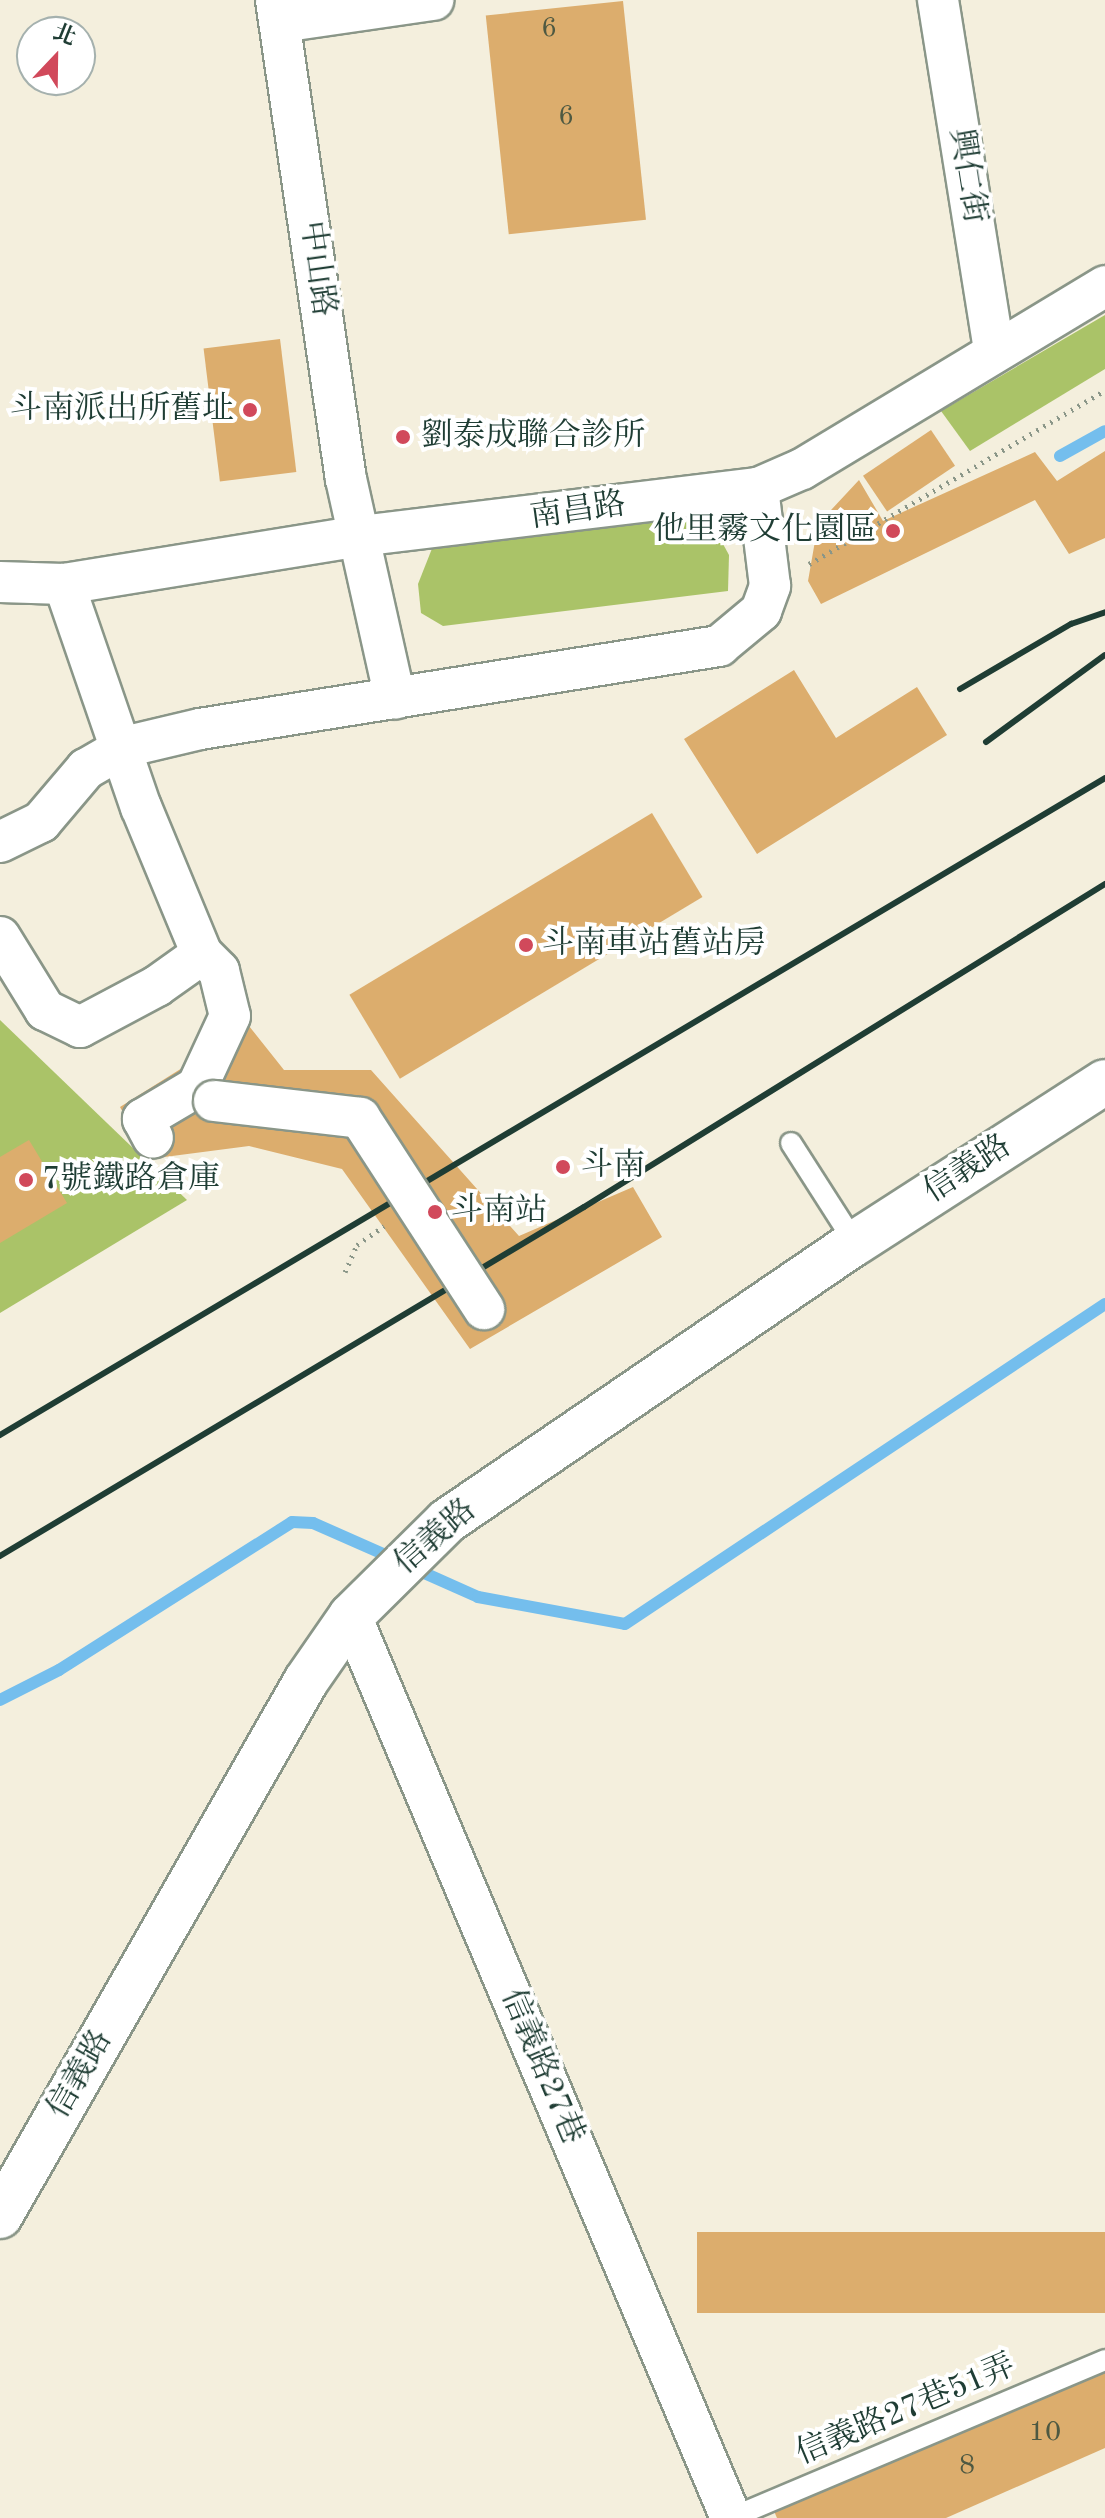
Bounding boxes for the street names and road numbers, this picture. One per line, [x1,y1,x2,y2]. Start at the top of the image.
street label: 興仁街 [940,126,992,226]
street label: 中山路 [290,219,342,319]
street label: 南昌路 [528,486,628,538]
street label: 信義路 [917,1128,1019,1212]
street label: 信義路 [387,1492,485,1584]
street label: 信義路27巷 [491,1984,591,2150]
street label: 信義路 [40,2024,122,2126]
street label: 信義路27巷51弄 [791,2348,1021,2474]

